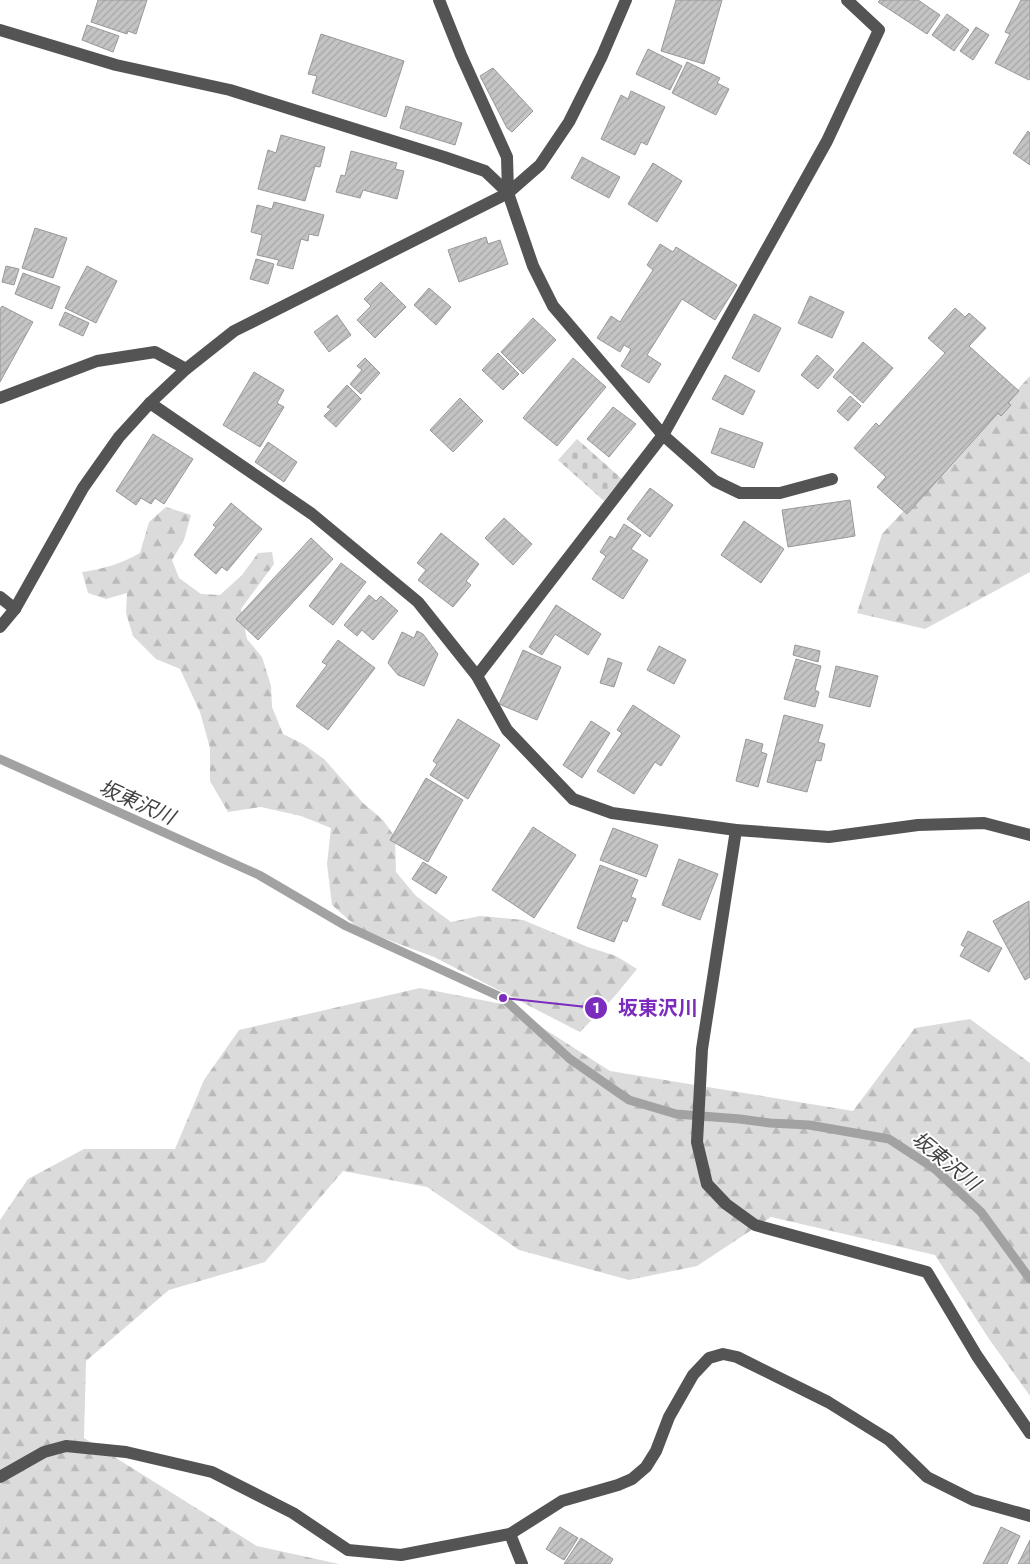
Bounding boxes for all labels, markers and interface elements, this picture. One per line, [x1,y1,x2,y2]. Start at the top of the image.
water label: 坂東沢川 [94,773,181,833]
callout: 坂東沢川 [583,991,708,1026]
text: 坂東沢川 [618,994,698,1023]
text: 1 [592,997,600,1019]
water label: 坂東沢川 [905,1125,987,1199]

